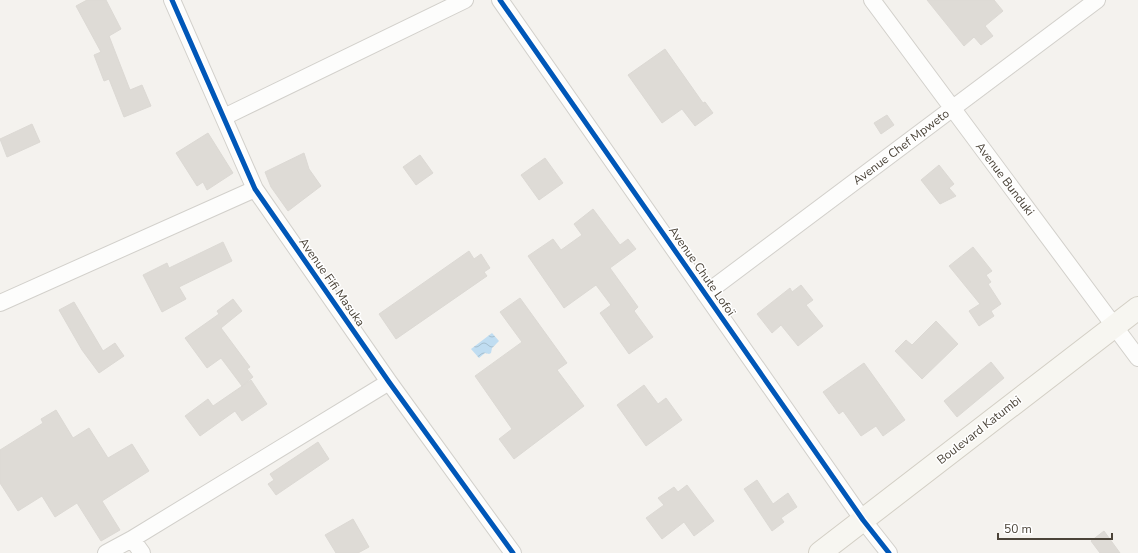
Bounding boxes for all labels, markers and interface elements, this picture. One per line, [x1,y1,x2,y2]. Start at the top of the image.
street label: Avenue Chef Mpweto [850,105,953,188]
street label: Avenue Bunduki [972,139,1038,219]
street label: Avenue Chute Lofoï [665,223,739,319]
street label: Avenue Fifi Masuka [295,235,369,329]
street label: Boulevard Katumbi [934,392,1024,468]
scale bar [998,515,1112,541]
text: 50 m [1004,521,1032,537]

